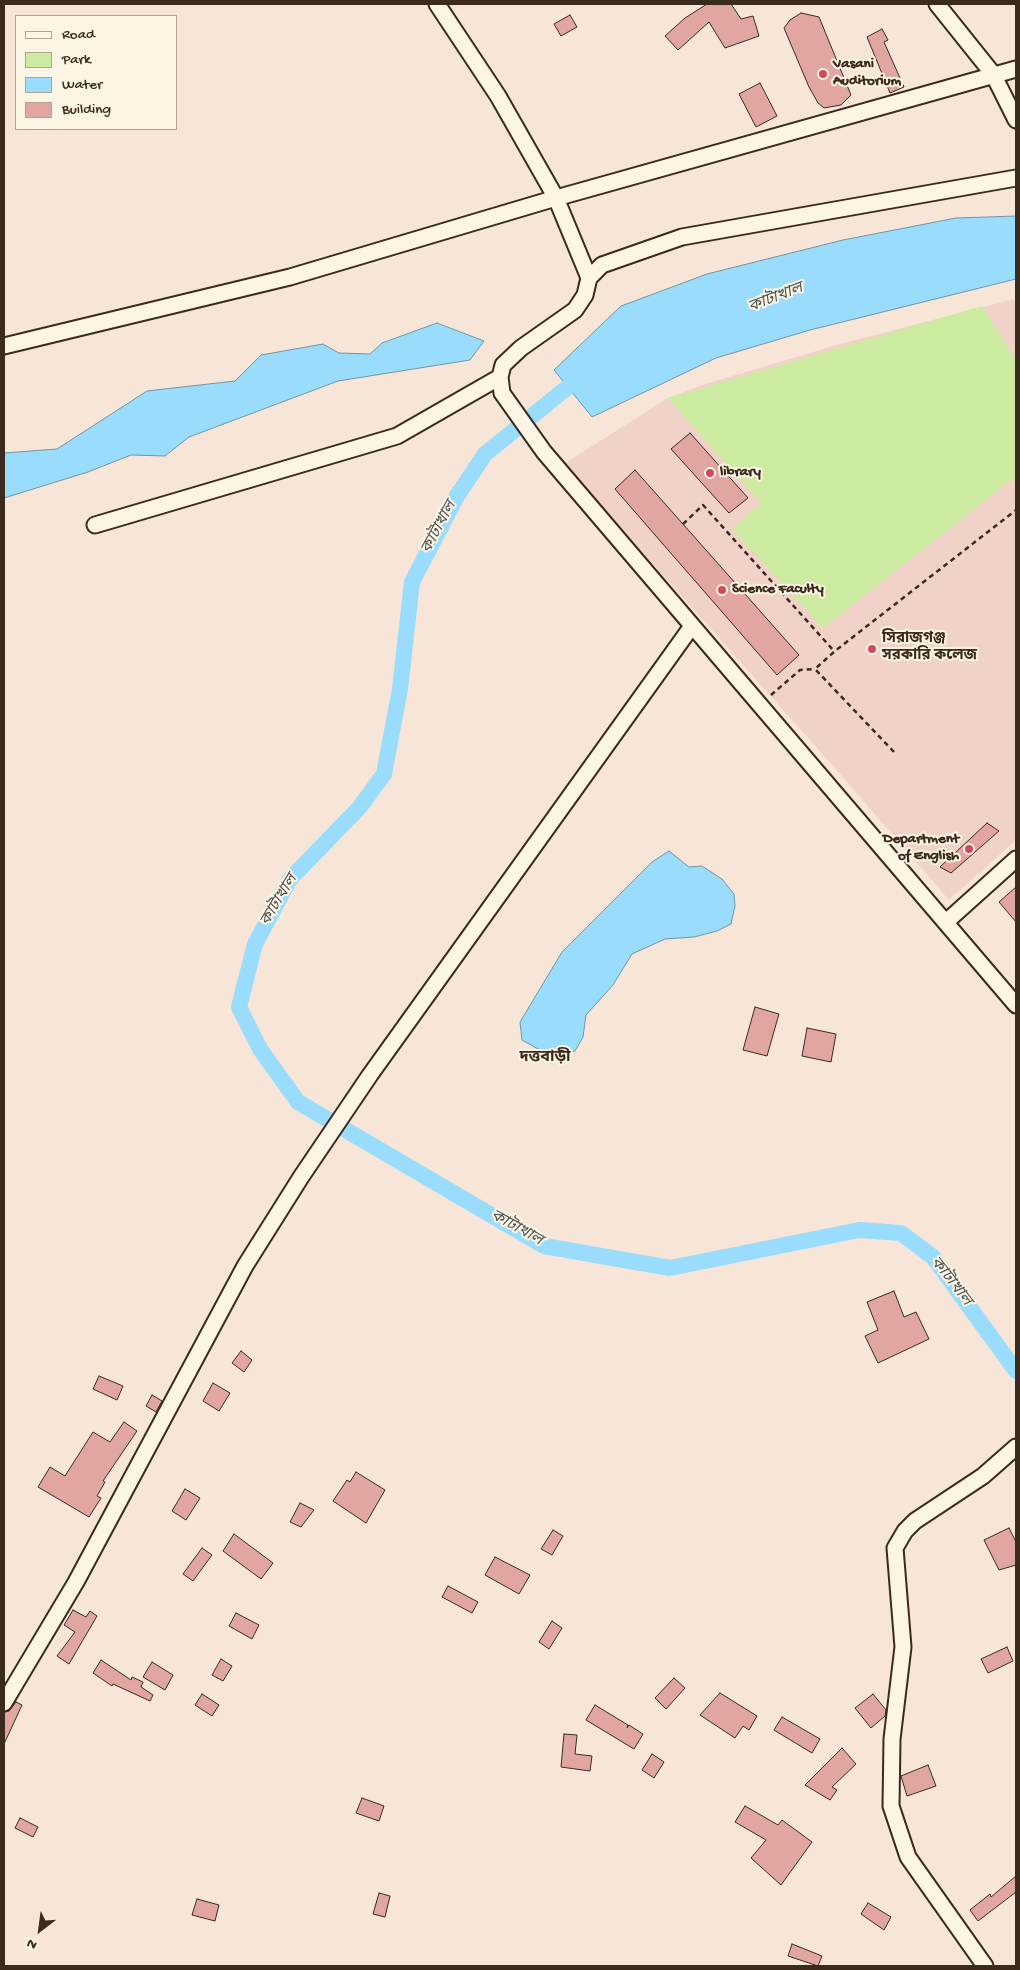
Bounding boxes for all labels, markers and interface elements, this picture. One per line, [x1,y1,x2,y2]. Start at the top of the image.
legend [15,15,178,130]
text: Road [62,26,95,44]
text: Park [62,51,91,69]
place label: Vasani Auditorium [833,56,901,91]
marker: Vasani Auditorium [817,68,829,80]
text: Water [62,76,102,94]
text: Building [62,101,111,119]
water label: কাটাখাল [746,280,806,318]
place label: library [720,464,761,482]
marker: library [704,467,716,479]
water label: কাটাখাল [418,498,462,558]
place label: Science Faculty [732,581,824,599]
marker: Science Faculty [716,584,728,596]
place label: সিরাজগঞ্জ সরকারি কলেজ [882,631,977,666]
marker: সিরাজগঞ্জ সরকারি কলেজ [866,643,878,655]
place label: Department of English [883,831,959,866]
marker: Department of English [963,843,975,855]
water label: কাটাখাল [257,872,303,930]
district label: দত্তবাড়ী [519,1049,571,1069]
water label: কাটাখাল [487,1207,545,1251]
water label: কাটাখাল [925,1254,975,1310]
north arrow [15,1905,65,1955]
text: N [24,1934,40,1953]

